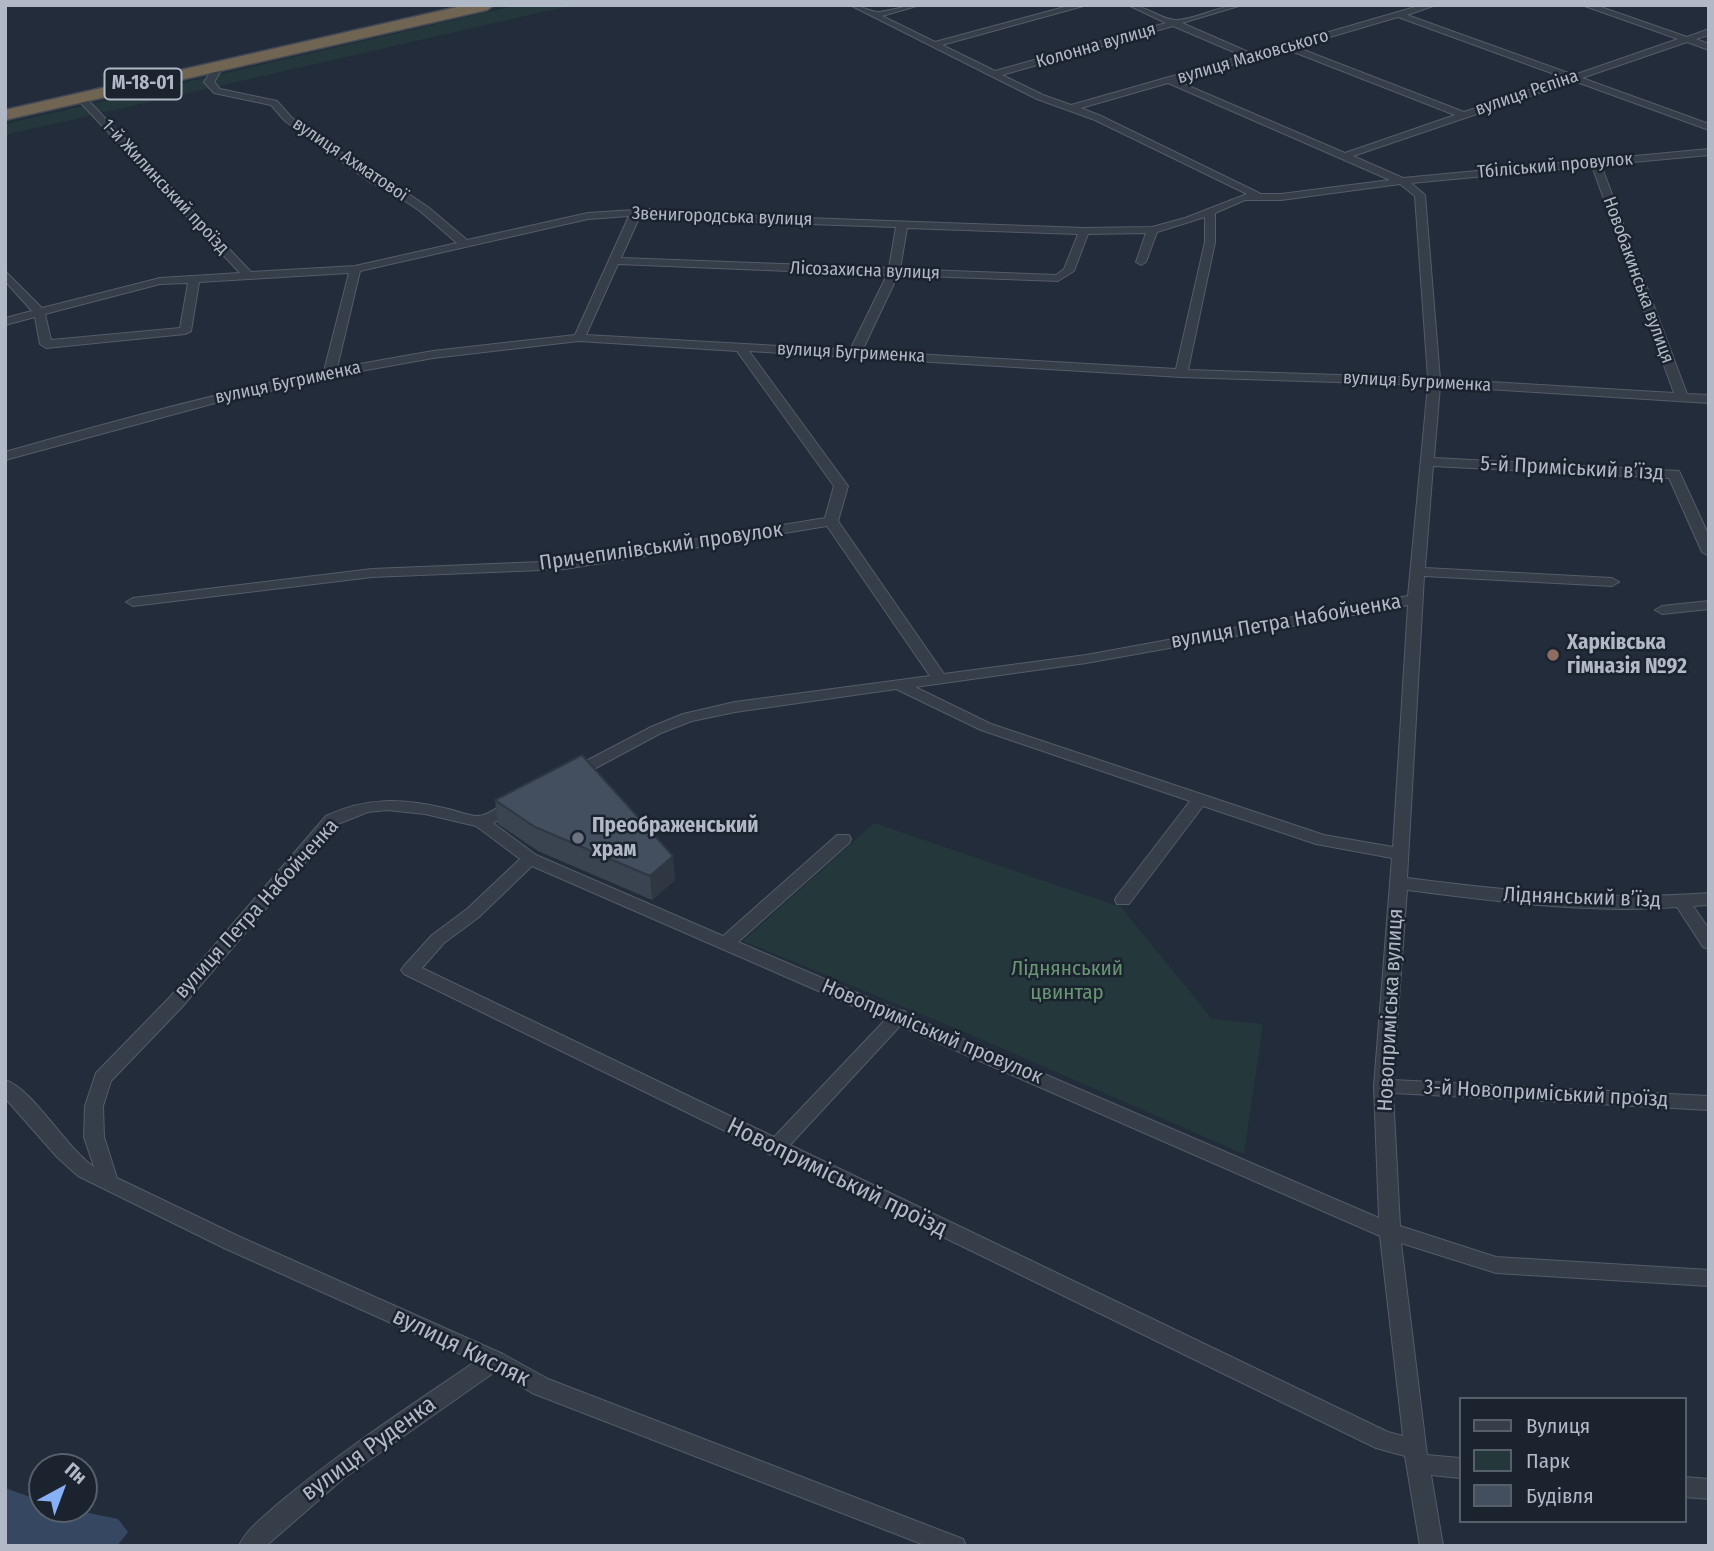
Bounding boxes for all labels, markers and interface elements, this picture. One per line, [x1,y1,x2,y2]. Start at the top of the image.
street label: Колонна вулиця [1034,19,1158,73]
street label: вулиця Маковського [1175,25,1331,89]
street label: вулиця Рєпіна [1473,65,1581,121]
road number: М-18-01 [104,68,182,100]
street label: вулиця Ахматової [288,113,412,207]
street label: 1-й Жилинський проїзд [97,115,233,259]
street label: Тбіліський провулок [1476,148,1634,184]
street label: Новобакинська вулиця [1598,194,1678,366]
street label: Звенигородська вулиця [631,203,813,231]
street label: Лісозахисна вулиця [790,258,940,284]
street label: вулиця Бугрименка [776,338,926,368]
street label: вулиця Бугрименка [213,357,363,409]
street label: вулиця Бугрименка [1342,367,1492,397]
street label: 5-й Приміський в’їзд [1480,452,1664,486]
street label: Причепилівський провулок [538,517,784,577]
street label: вулиця Петра Набойченка [1169,589,1403,655]
place label: Харківська гімназія №92 [1567,630,1687,680]
marker: Харківська гімназія №92 [1545,647,1561,663]
place label: Преображенський храм [592,813,759,863]
street label: вулиця Петра Набойченка [170,814,344,1004]
marker: Преображенський храм [570,830,586,846]
street label: Ліднянський в’їзд [1503,883,1661,913]
street label: Новоприміська вулиця [1373,908,1409,1112]
park label: Ліднянський цвинтар [1011,956,1123,1006]
street label: Новоприміський провулок [818,974,1046,1090]
street label: 3-й Новоприміський проїзд [1423,1075,1669,1113]
street label: Новоприміський проїзд [722,1112,952,1244]
street label: вулиця Кисляк [388,1302,534,1394]
street label: вулиця Руденка [296,1390,442,1508]
legend [1458,1397,1686,1523]
text: Вулиця [1526,1413,1590,1439]
text: Парк [1526,1448,1570,1474]
north arrow [28,1453,98,1523]
text: Пн [60,1458,91,1489]
text: Будівля [1526,1483,1594,1509]

